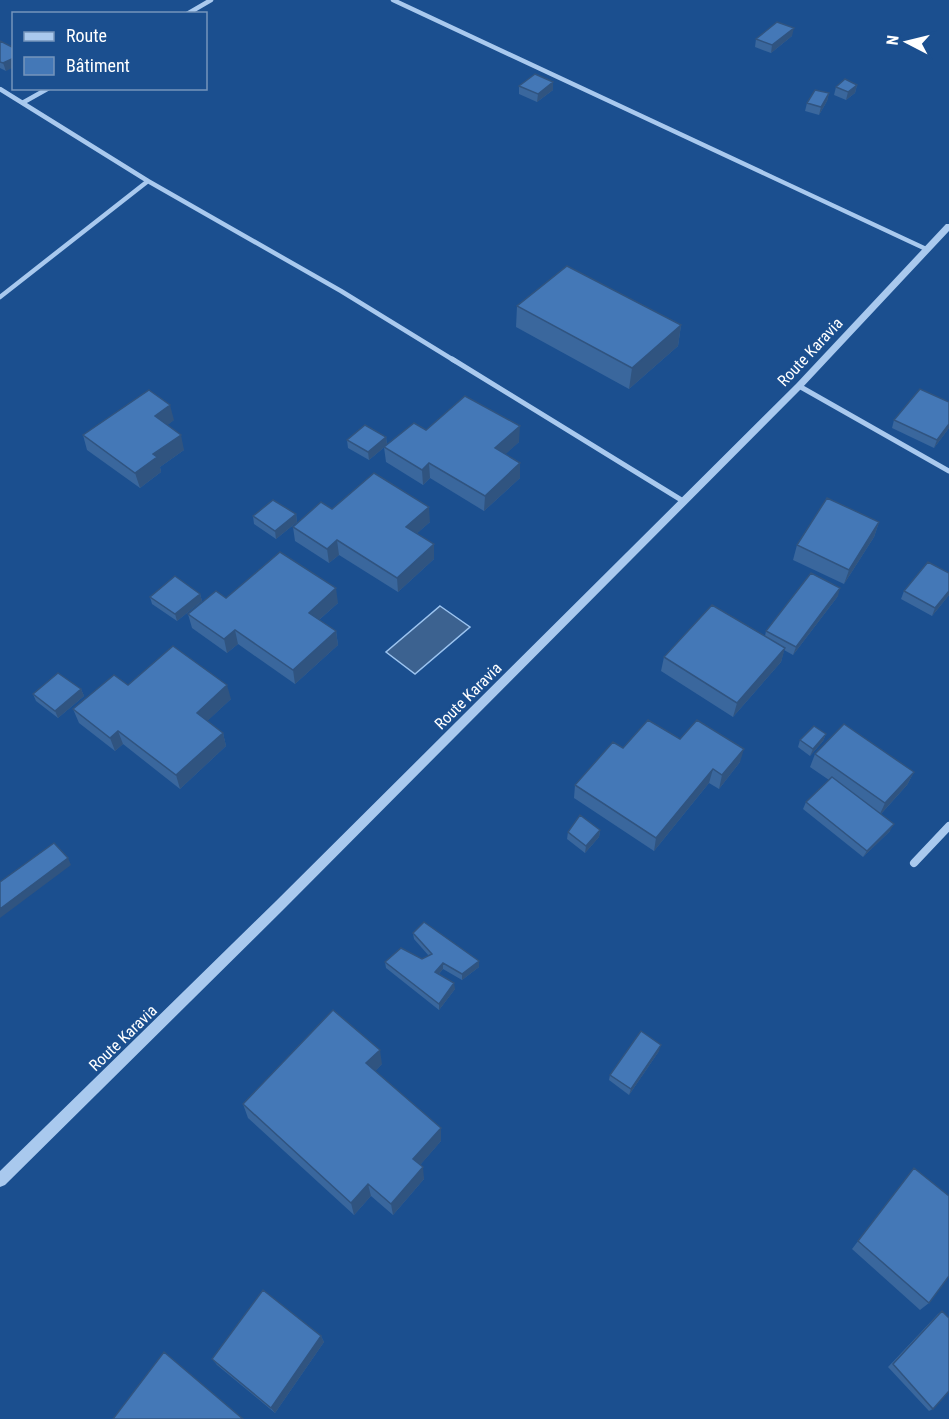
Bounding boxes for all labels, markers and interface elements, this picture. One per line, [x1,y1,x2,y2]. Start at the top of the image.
legend [12,12,207,90]
north arrow [877,12,937,72]
text: Route [66,25,107,46]
text: N [883,34,903,46]
text: Bâtiment [66,55,130,76]
street label: Route Karavia [773,314,847,390]
street label: Route Karavia [431,659,505,733]
street label: Route Karavia [85,1001,161,1075]

